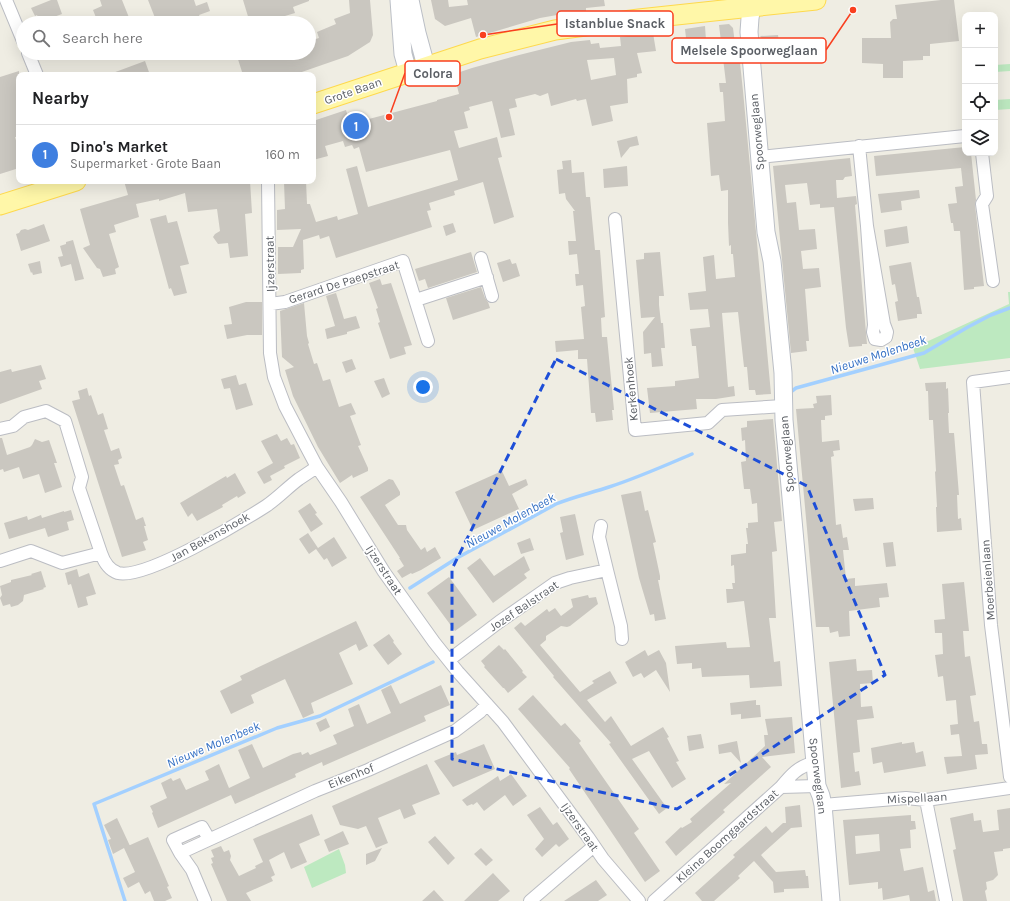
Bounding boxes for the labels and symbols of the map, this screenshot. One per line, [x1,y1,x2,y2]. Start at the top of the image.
callout: Istanblue Snack [557,11,673,36]
text: Istanblue Snack [565,16,666,31]
callout: Melsele Spoorweglaan [672,38,826,63]
text: Melsele Spoorweglaan [680,43,818,58]
callout: Colora [405,61,460,86]
text: Colora [413,66,453,81]
street label: Grote Baan [322,75,384,107]
street label: Spoorweglaan [747,93,767,171]
pin: 1 [343,111,369,141]
street label: Ijzerstraat [263,235,277,292]
street label: Gerard De Paepstraat [287,257,401,306]
water label: Nieuwe Molenbeek [828,332,928,377]
street label: Kerkenhoek [621,356,641,422]
your location [413,377,433,397]
street label: Spoorweglaan [777,415,797,493]
water label: Nieuwe Molenbeek [463,489,558,551]
street label: Jan Bekenshoek [168,509,252,565]
street label: Moerbeienlaan [978,539,998,621]
street label: Ijzerstraat [363,543,405,598]
street label: Jozef Balstraat [487,577,562,634]
water label: Nieuwe Molenbeek [164,718,263,771]
street label: Spoorweglaan [806,737,830,815]
street label: Eikenhof [326,760,377,792]
street label: Kleine Boomgaardstraat [673,786,781,886]
street label: Mispellaan [886,789,948,807]
street label: Ijzerstraat [558,800,602,854]

